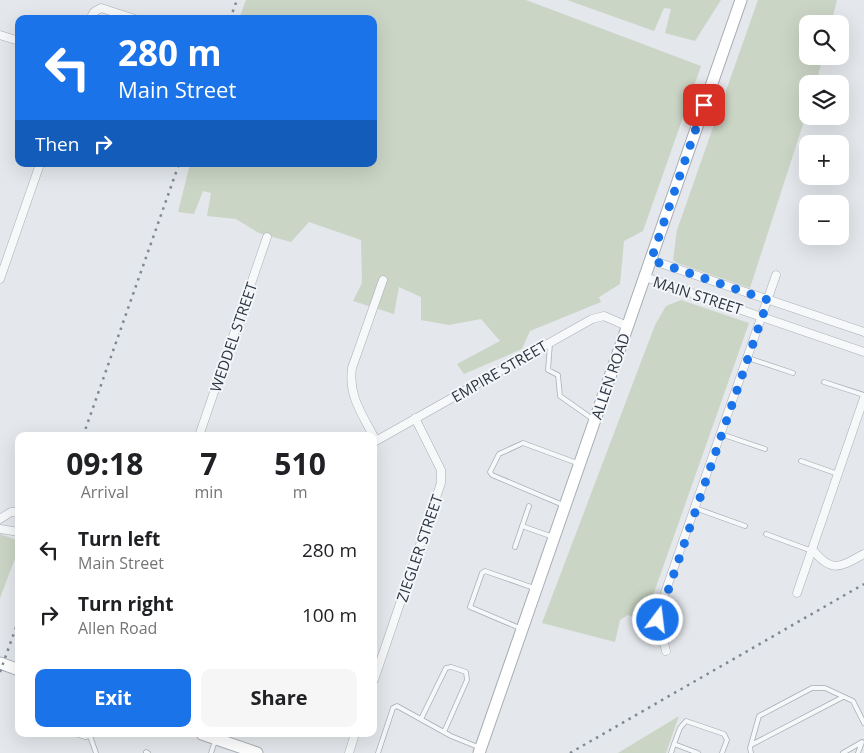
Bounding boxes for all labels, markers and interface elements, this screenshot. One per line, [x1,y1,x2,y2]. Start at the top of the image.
map controls [799,15,849,245]
button: search [799,15,849,65]
text: 280 m [118,29,222,76]
icon: left [35,35,100,100]
text: Main Street [118,74,236,104]
button: layers [799,75,849,125]
pin [683,84,725,126]
icon: arrive [690,91,718,119]
icon: right [89,130,117,158]
text: Then [35,131,79,157]
button: + [799,135,849,185]
button: − [799,195,849,245]
street label: MAIN STREET [651,271,746,319]
street label: WEDDEL STREET [205,279,261,394]
street label: ALLEN ROAD [586,330,634,422]
street label: EMPIRE STREET [448,335,551,406]
text: 09:18 [66,443,143,484]
text: 7 [200,443,217,484]
text: 510 [274,443,326,484]
text: Arrival [81,481,129,503]
text: min [195,481,223,503]
text: m [293,481,308,503]
street label: ZIEGLER STREET [391,491,447,604]
text: Turn left [78,526,160,552]
icon: left [35,536,63,564]
text: 280 m [302,537,357,563]
text: Main Street [78,552,164,574]
text: Turn right [78,591,173,617]
position arrow [631,593,683,645]
icon: right [35,601,63,629]
text: 100 m [302,602,357,628]
text: Allen Road [78,617,157,639]
button: Exit [35,669,191,727]
button: Share [201,669,357,727]

